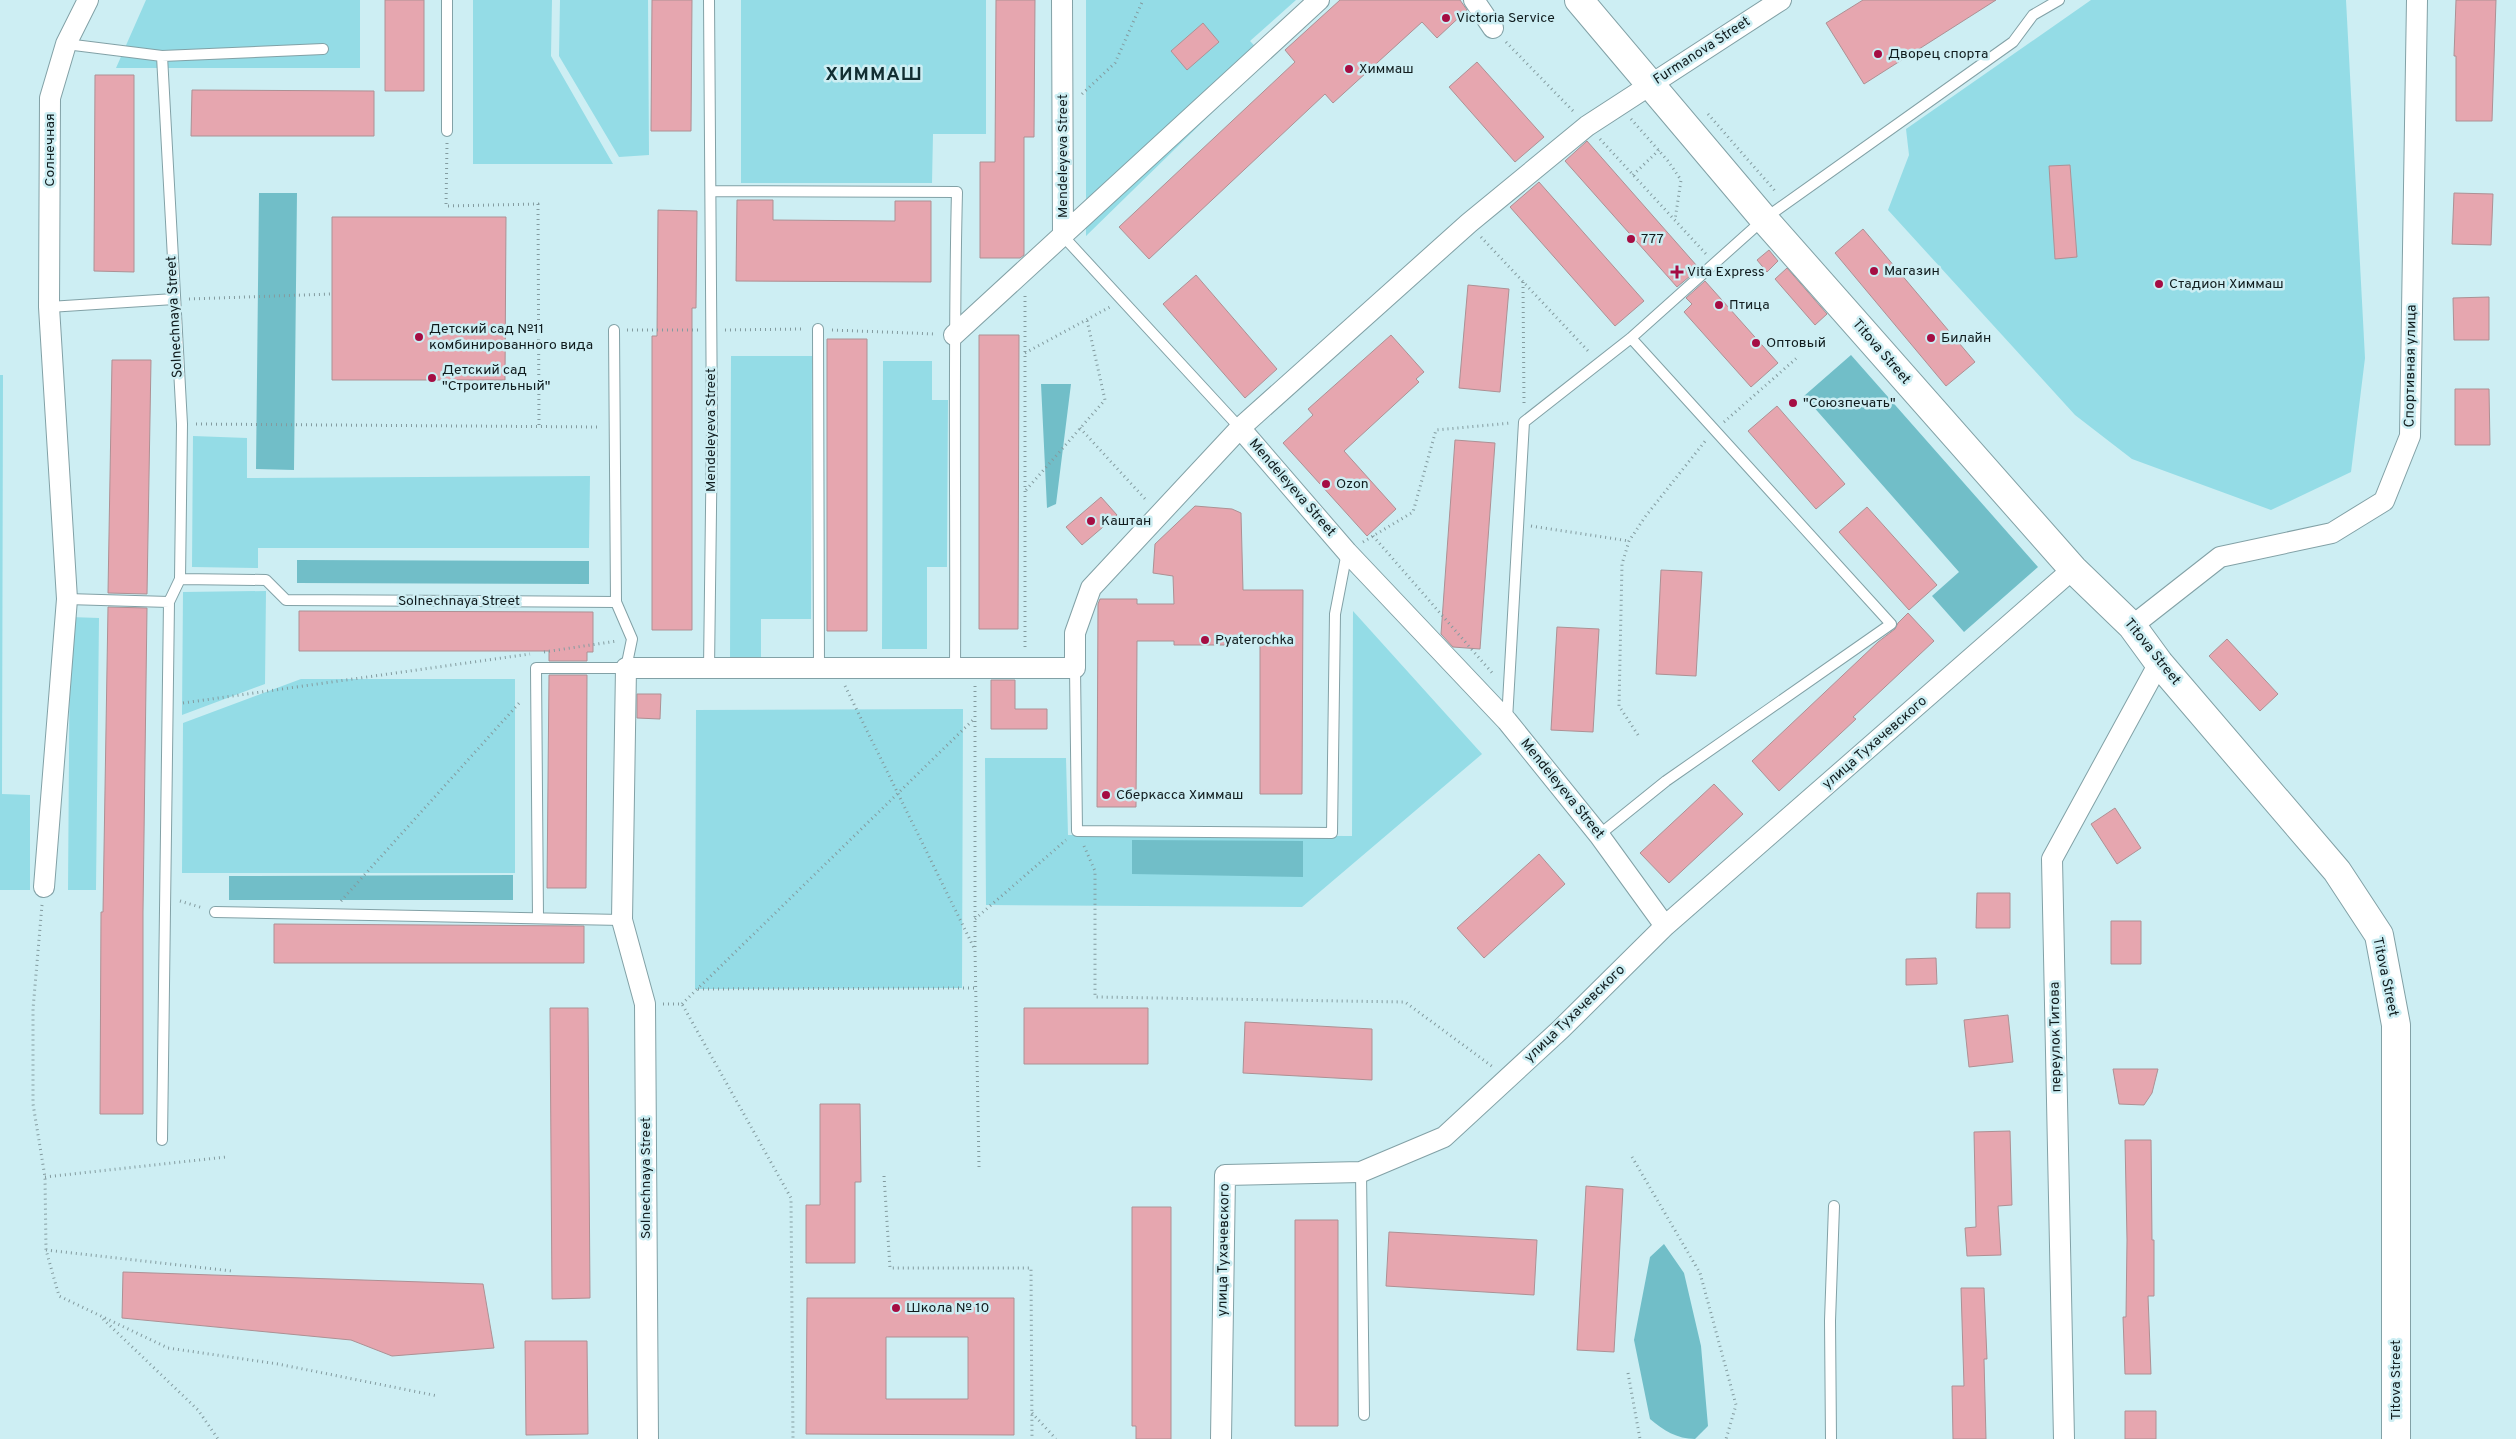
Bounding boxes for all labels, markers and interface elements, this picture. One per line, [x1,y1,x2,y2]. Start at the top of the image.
place label: Victoria Service [1456,10,1555,27]
marker: Victoria Service [1440,12,1452,24]
street label: Furmanova Street [1650,13,1754,89]
place label: Дворец спорта [1888,46,1988,63]
marker: Дворец спорта [1872,48,1884,60]
place label: Химмаш [1359,61,1414,78]
district label: ХИММАШ [825,63,923,87]
marker: Химмаш [1343,63,1355,75]
street label: Mendeleyeva Street [1055,94,1072,218]
street label: Солнечная [42,113,59,187]
place label: 777 [1641,231,1664,248]
marker: 777 [1625,233,1637,245]
street label: Solnechnaya Street [163,256,187,378]
place label: Магазин [1884,263,1940,280]
place label: Vita Express [1687,264,1765,281]
marker: Магазин [1868,265,1880,277]
marker: Vita Express [1671,266,1683,278]
place label: Стадион Химмаш [2169,276,2284,293]
marker: Стадион Химмаш [2153,278,2165,290]
place label: Птица [1729,297,1770,314]
marker: Птица [1713,299,1725,311]
street label: Спортивная улица [2401,304,2421,428]
street label: Titova Street [1848,316,1914,388]
place label: Детский сад №11 комбинированного вида [429,321,593,354]
place label: Билайн [1941,330,1991,347]
marker: Детский сад №11 комбинированного вида [413,331,425,343]
marker: Билайн [1925,332,1937,344]
place label: Оптовый [1766,335,1826,352]
marker: Оптовый [1750,337,1762,349]
place label: Детский сад "Строительный" [442,362,550,395]
street label: Mendeleyeva Street [703,368,720,492]
marker: Детский сад "Строительный" [426,372,438,384]
place label: "Союзпечать" [1803,395,1896,412]
marker: "Союзпечать" [1787,397,1799,409]
street label: Mendeleyeva Street [1245,436,1339,540]
place label: Ozon [1336,476,1369,493]
marker: Ozon [1320,478,1332,490]
place label: Каштан [1101,513,1151,530]
marker: Каштан [1085,515,1097,527]
street label: Solnechnaya Street [398,593,520,610]
street label: Titova Street [2120,615,2184,689]
place label: Pyaterochka [1215,632,1294,649]
marker: Pyaterochka [1199,634,1211,646]
street label: улица Тухачевского [1819,693,1931,793]
street label: Mendeleyeva Street [1516,735,1608,843]
place label: Сберкасса Химмаш [1116,787,1243,804]
marker: Сберкасса Химмаш [1100,789,1112,801]
street label: Titova Street [2368,936,2402,1018]
street label: улица Тухачевского [1521,962,1629,1066]
street label: переулок Титова [2047,982,2065,1092]
street label: Solnechnaya Street [638,1117,655,1239]
street label: улица Тухачевского [1214,1183,1234,1317]
place label: Школа № 10 [906,1300,990,1317]
marker: Школа № 10 [890,1302,902,1314]
street label: Titova Street [2388,1340,2405,1420]

